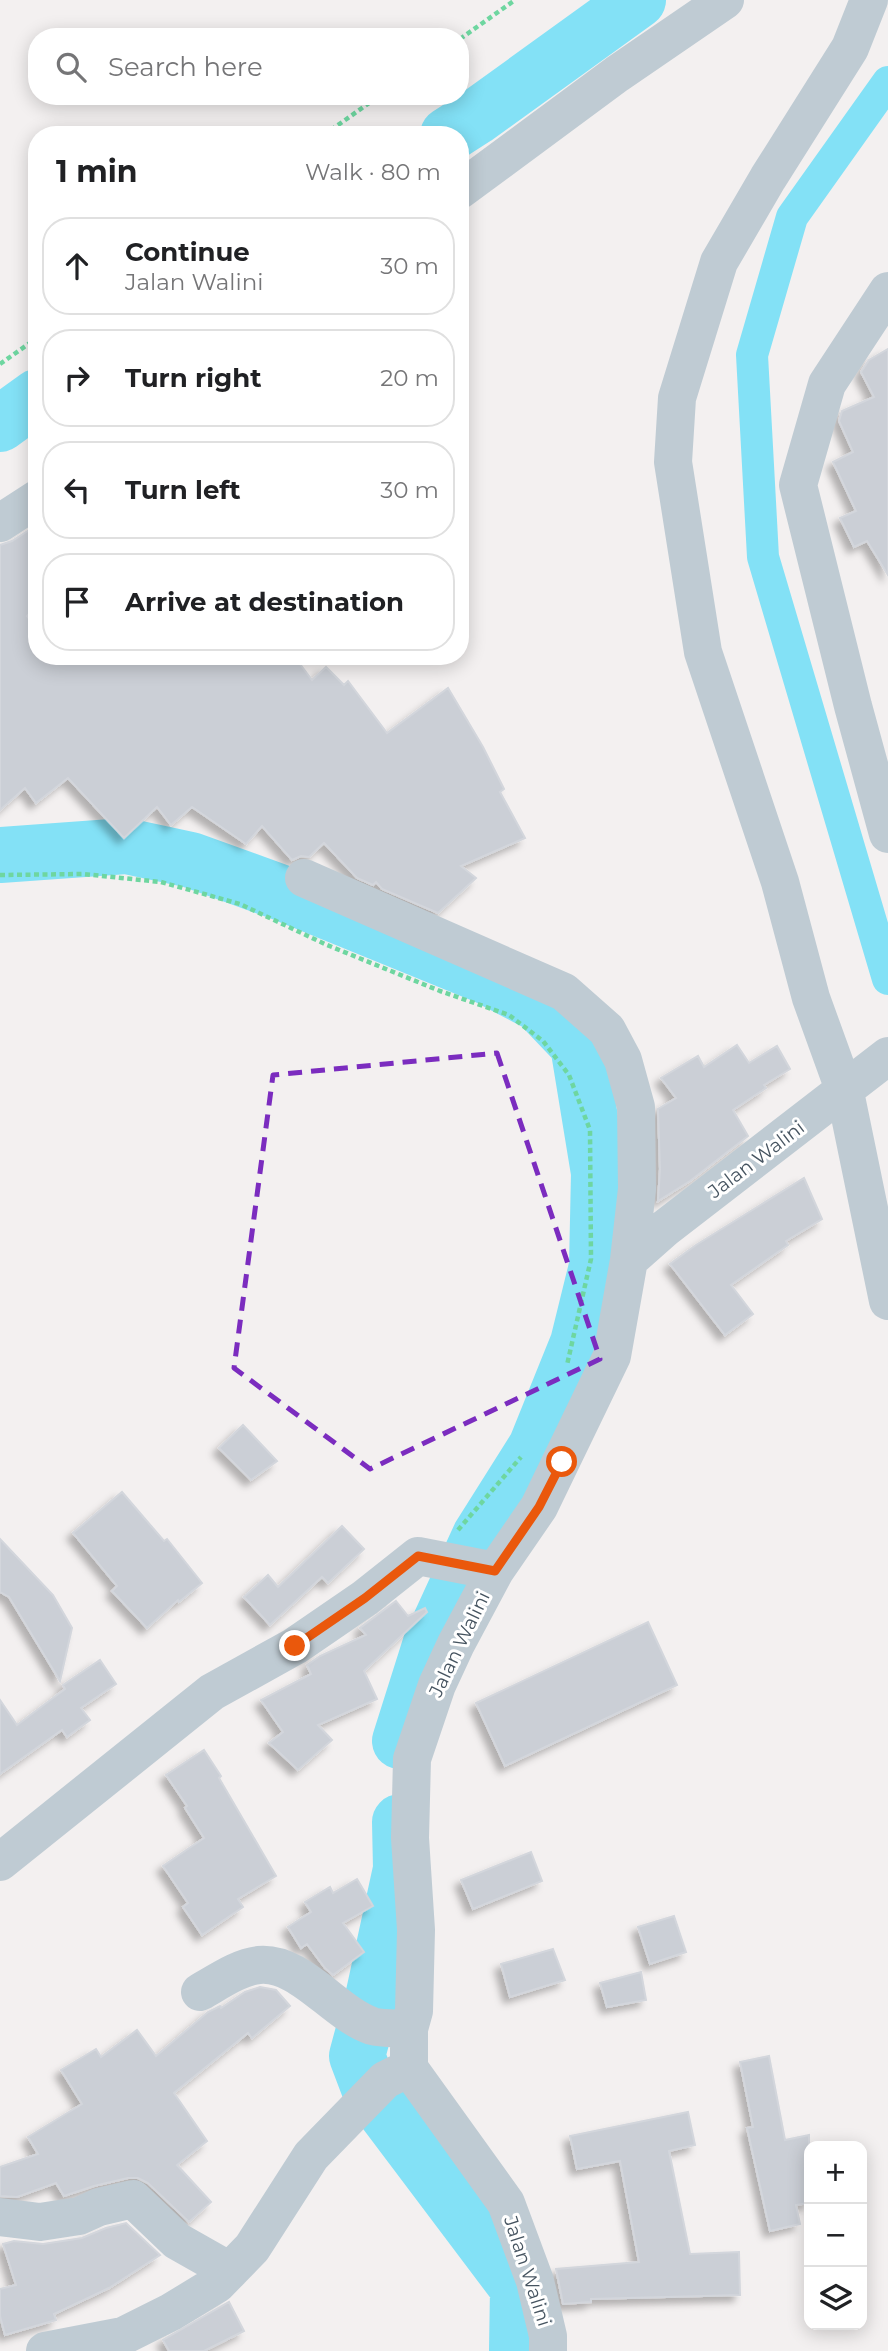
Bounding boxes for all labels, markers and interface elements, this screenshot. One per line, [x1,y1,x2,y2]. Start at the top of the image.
search box [28,28,469,105]
icon: search [52,48,90,86]
text: Search here [108,51,263,83]
text: 1 min [56,153,137,190]
text: Walk · 80 m [305,158,441,186]
text: Continue [125,236,250,268]
icon: ahead [58,247,96,285]
text: 30 m [380,252,439,280]
text: Jalan Walini [125,268,263,296]
icon: right [58,359,96,397]
text: Turn right [125,362,261,394]
text: 20 m [380,364,439,392]
icon: left [58,471,96,509]
text: Turn left [125,474,241,506]
text: 30 m [380,476,439,504]
icon: arrive [58,583,96,621]
text: Arrive at destination [125,586,404,618]
street label: Jalan Walini [703,1116,809,1204]
route start [546,1446,577,1477]
street label: Jalan Walini [424,1588,495,1702]
route end [279,1630,310,1661]
map controls [804,2141,867,2330]
button: + [804,2141,867,2204]
button: − [804,2204,867,2267]
street label: Jalan Walini [499,2212,556,2329]
button: layers [804,2267,867,2330]

